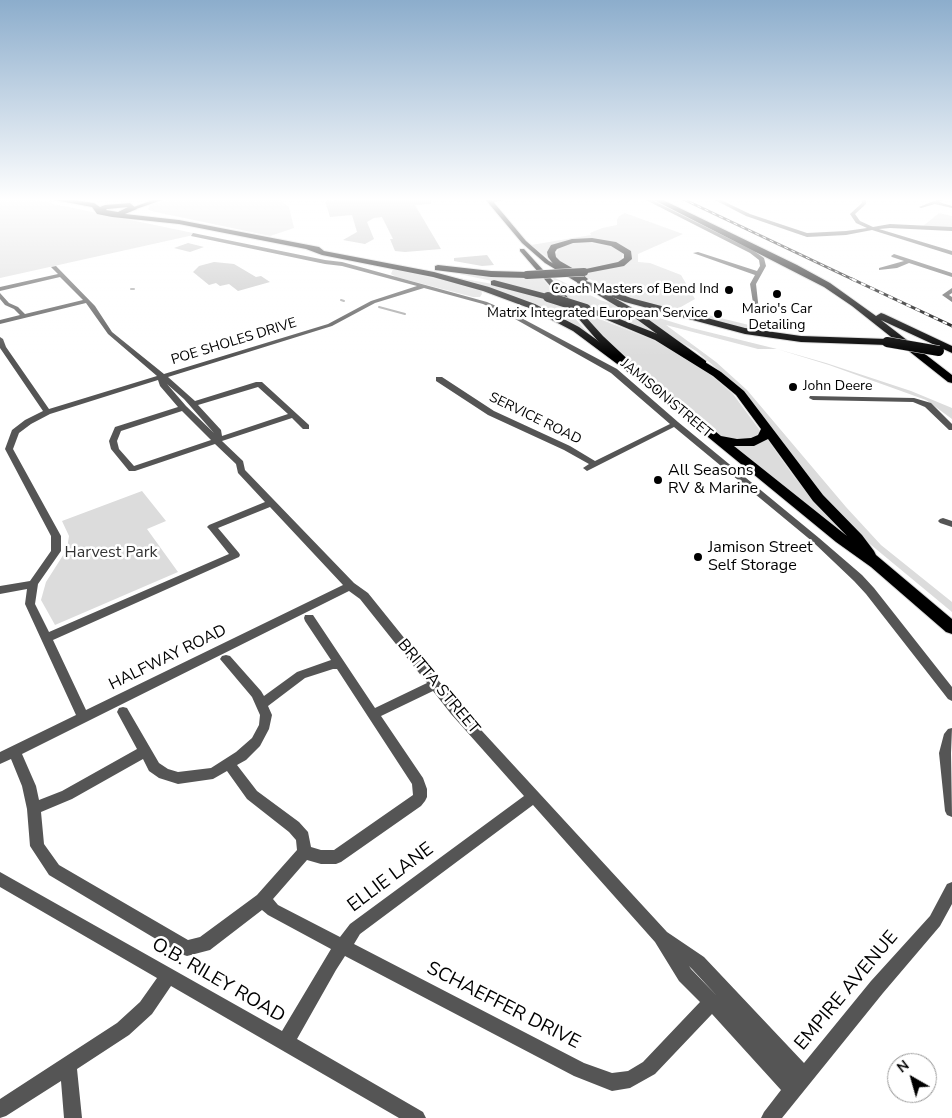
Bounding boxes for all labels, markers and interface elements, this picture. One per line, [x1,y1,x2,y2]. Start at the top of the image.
place label: Coach Masters of Bend Ind [551,282,719,298]
marker: Coach Masters of Bend Ind [723,284,735,296]
marker: Mario's Car Detailing [771,288,783,300]
place label: Mario's Car Detailing [742,302,812,334]
place label: Matrix Integrated European Service [487,306,708,322]
marker: Matrix Integrated European Service [712,308,724,320]
street label: POE SHOLES DRIVE [169,315,299,369]
street label: JAMISON STREET [617,356,715,442]
place label: John Deere [803,379,872,395]
marker: John Deere [787,381,799,393]
street label: SERVICE ROAD [486,389,584,449]
place label: All Seasons RV & Marine [668,461,758,499]
marker: All Seasons RV & Marine [652,474,664,486]
place label: Jamison Street Self Storage [708,538,813,576]
park label: Harvest Park [65,543,157,563]
marker: Jamison Street Self Storage [692,551,704,563]
street label: HALFWAY ROAD [106,621,230,695]
street label: BRITTA STREET [393,636,483,738]
street label: ELLIE LANE [344,838,438,918]
street label: EMPIRE AVENUE [790,927,904,1055]
street label: O.B. RILEY ROAD [147,934,289,1028]
street label: SCHAEFFER DRIVE [422,957,584,1055]
north arrow [887,1053,937,1103]
text: N [893,1056,913,1077]

